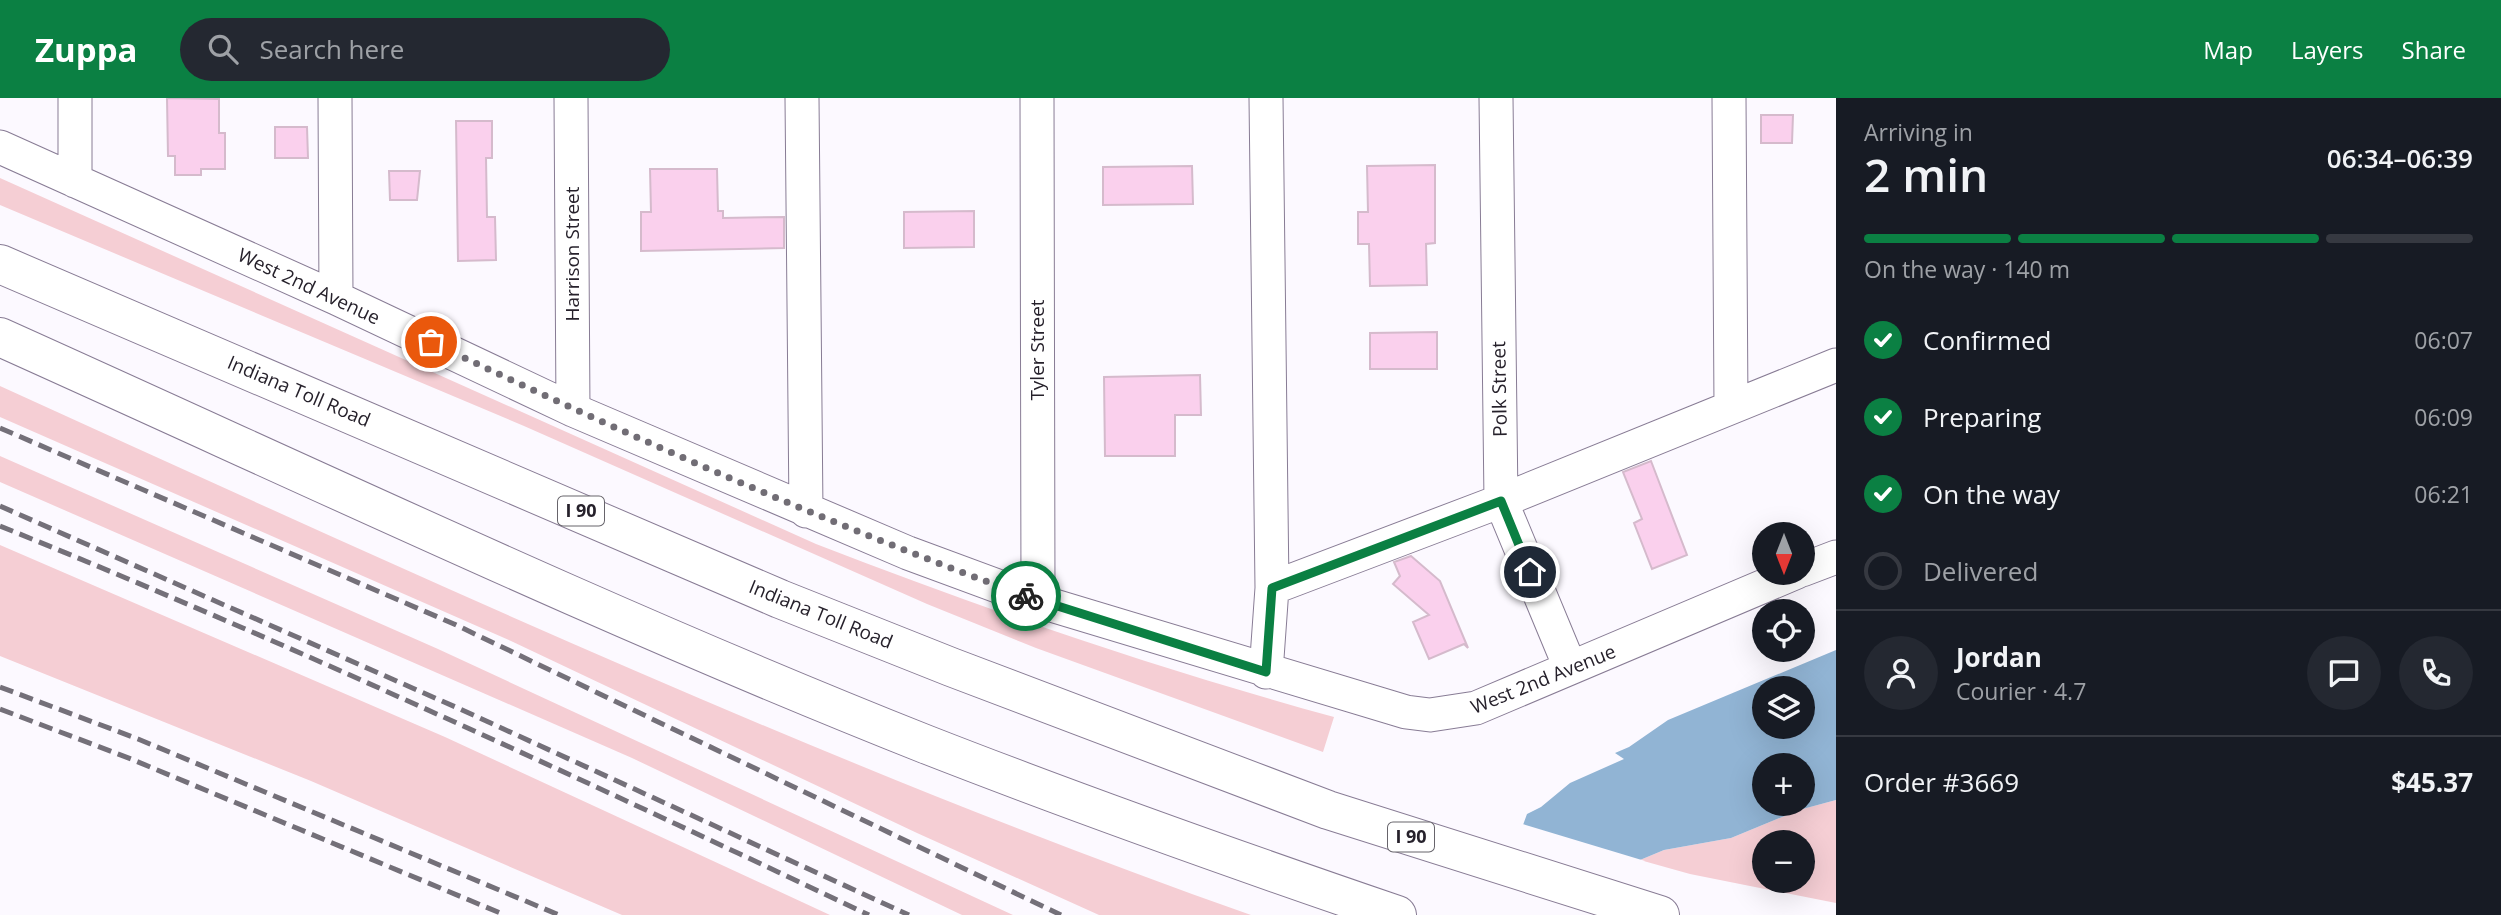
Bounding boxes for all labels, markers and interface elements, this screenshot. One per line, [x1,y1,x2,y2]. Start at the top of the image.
search box [180,18,670,81]
text: Zuppa [35,27,138,72]
icon: search [204,30,242,68]
text: Search here [260,31,404,67]
text: Map [2203,33,2253,66]
text: Layers [2291,33,2364,66]
text: Share [2402,33,2466,66]
text: Arriving in [1864,116,1973,148]
text: 06:34–06:39 [2327,140,2473,176]
text: 2 min [1864,143,1988,205]
street label: Harrison Street [559,186,585,322]
street label: West 2nd Avenue [234,242,384,330]
text: On the way · 140 m [1864,253,2070,285]
street label: Tyler Street [1024,299,1050,401]
pin [401,312,461,372]
icon: check [1864,321,1902,359]
text: Confirmed [1923,322,2051,358]
icon: bag [412,323,450,361]
text: 06:07 [2414,324,2473,356]
street label: Polk Street [1485,341,1513,437]
street label: Indiana Toll Road [224,349,374,433]
icon: check [1864,398,1902,436]
text: Preparing [1923,399,2041,435]
text: 06:09 [2414,401,2473,433]
icon: check [1864,475,1902,513]
text: On the way [1923,476,2060,512]
text: 06:21 [2414,478,2473,510]
road number: I 90 [558,496,604,526]
north arrow [1752,522,1815,584]
map controls [1752,522,1815,893]
pin [1500,542,1560,602]
icon: home [1511,553,1549,591]
text: Delivered [1923,553,2038,589]
courier [991,561,1061,631]
street label: Indiana Toll Road [745,573,897,655]
icon: bike [1007,577,1045,615]
button: locate [1752,599,1815,662]
button: person [1864,636,1938,710]
button: chat [2307,636,2381,710]
button: phone [2399,636,2473,710]
street label: West 2nd Avenue [1467,638,1619,720]
text: Jordan [1956,639,2042,675]
text: Courier · 4.7 [1956,675,2086,707]
button: layers [1752,676,1815,739]
button: + [1752,753,1815,816]
text: Order #3669 [1864,764,2019,800]
text: $45.37 [2391,764,2473,800]
road number: I 90 [1388,822,1434,852]
button: − [1752,830,1815,893]

